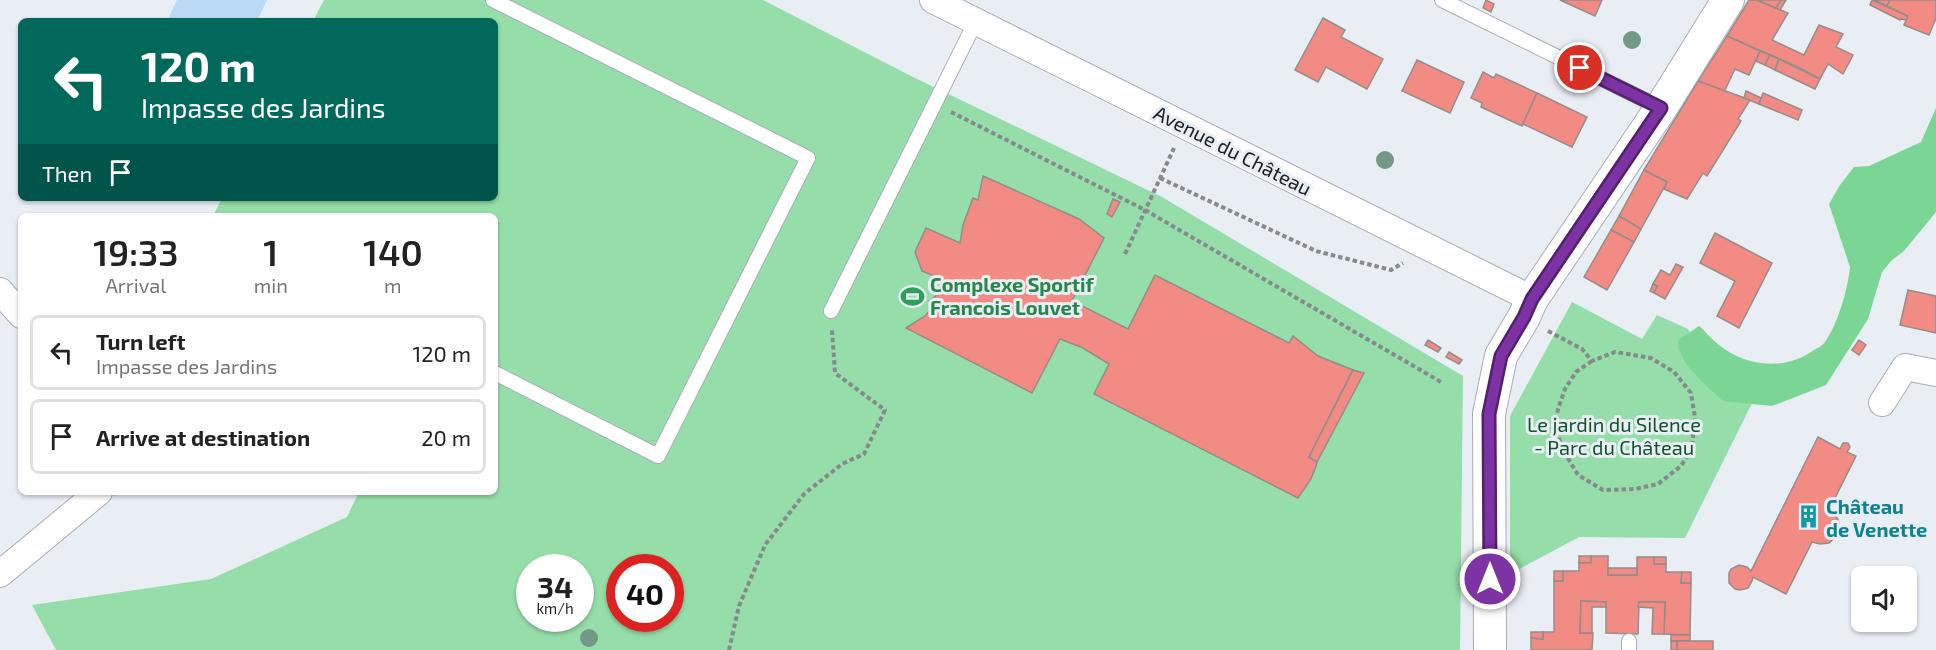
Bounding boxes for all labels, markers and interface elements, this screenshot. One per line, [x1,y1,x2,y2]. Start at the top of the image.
text: 120 m [141,40,256,90]
icon: left [42,42,120,120]
pin [1554,42,1605,93]
icon: arrive [1563,51,1596,84]
text: Impasse des Jardins [141,91,385,123]
street label: Avenue du Château [1150,100,1316,200]
icon: arrive [104,156,137,189]
text: Then [42,160,92,186]
text: 19:33 [93,230,179,273]
text: 1 [263,230,278,273]
text: 140 [363,230,423,273]
place label: Complexe Sportif Francois Louvet [930,272,1094,319]
text: Arrival [105,273,166,297]
text: min [254,273,288,297]
text: m [384,273,402,297]
sports icon: Complexe Sportif Francois Louvet [899,283,925,309]
text: Turn left [96,328,185,354]
icon: left [45,336,78,369]
text: 120 m [412,340,471,366]
text: Impasse des Jardins [96,354,277,378]
park label: Le jardin du Silence - Parc du Château [1527,412,1701,459]
icon: arrive [45,420,78,453]
text: Arrive at destination [96,424,310,450]
text: 20 m [421,424,471,450]
place label: Château de Venette [1826,494,1927,541]
building icon: Château de Venette [1795,504,1821,530]
position arrow [1458,547,1522,611]
speed limit sign: 40 [606,554,684,632]
map controls [1851,566,1917,632]
button: sound [1851,566,1917,632]
text: 34 [537,568,573,604]
text: km/h [536,599,574,617]

